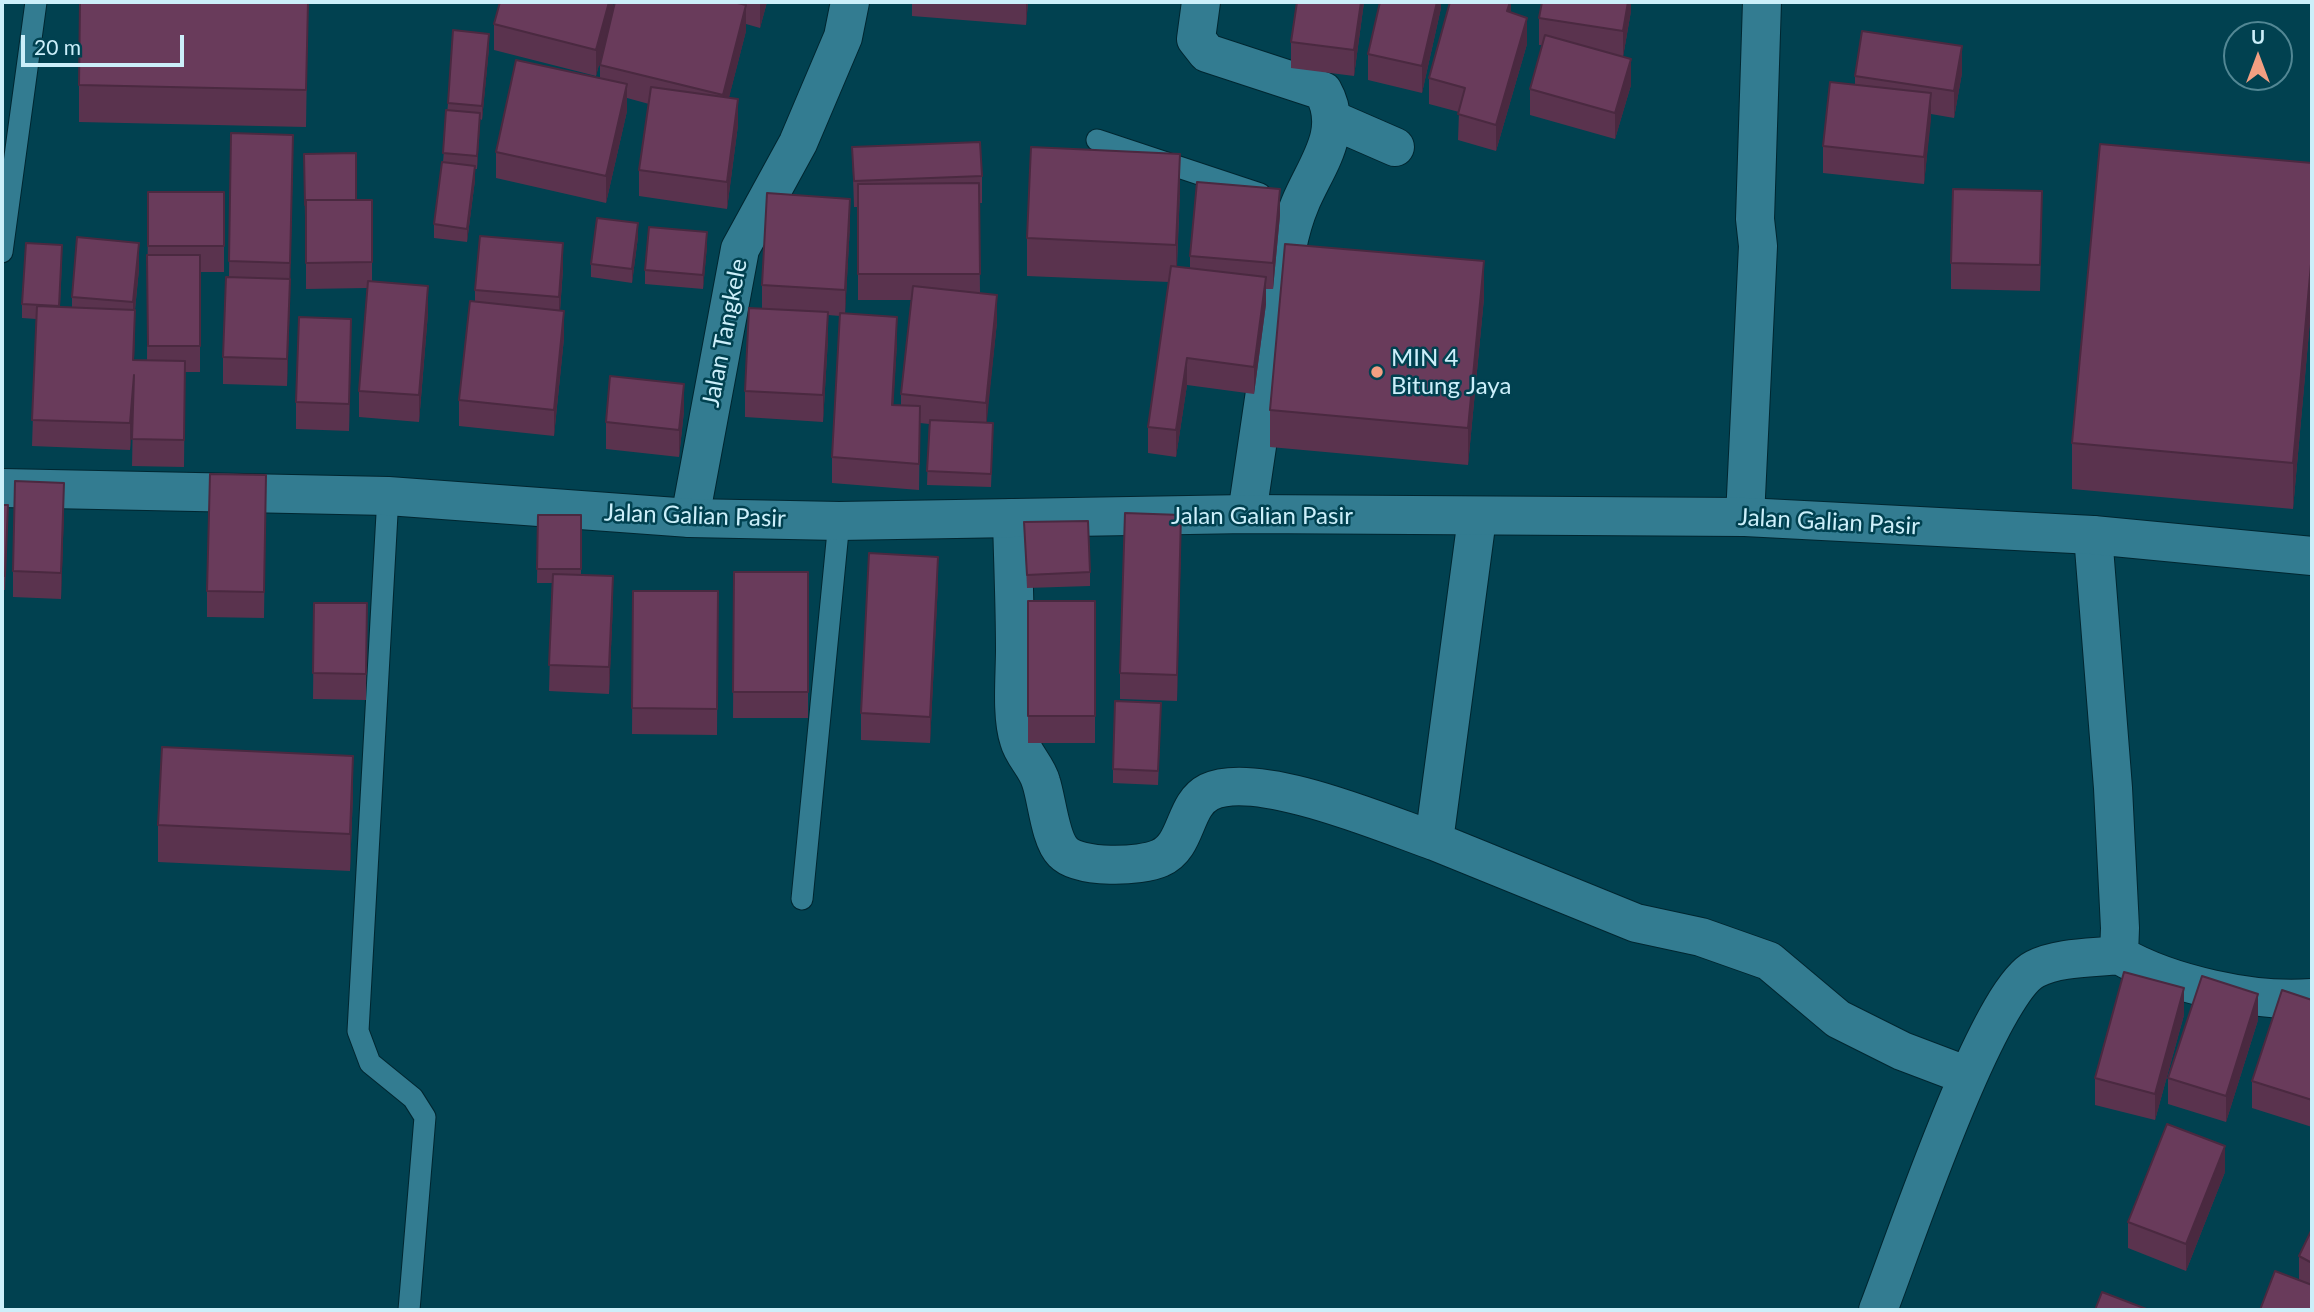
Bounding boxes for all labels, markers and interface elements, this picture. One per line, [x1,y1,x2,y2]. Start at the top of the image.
scale bar [24,21,187,65]
north arrow [2223,21,2293,91]
text: U [2251,25,2265,48]
text: 20 m [34,34,81,59]
street label: Jalan Tangkele [697,256,753,410]
place label: MIN 4 Bitung Jaya [1391,344,1511,400]
marker: MIN 4 Bitung Jaya [1369,364,1385,380]
street label: Jalan Galian Pasir [604,498,786,534]
street label: Jalan Galian Pasir [1171,502,1353,530]
street label: Jalan Galian Pasir [1737,503,1921,541]

